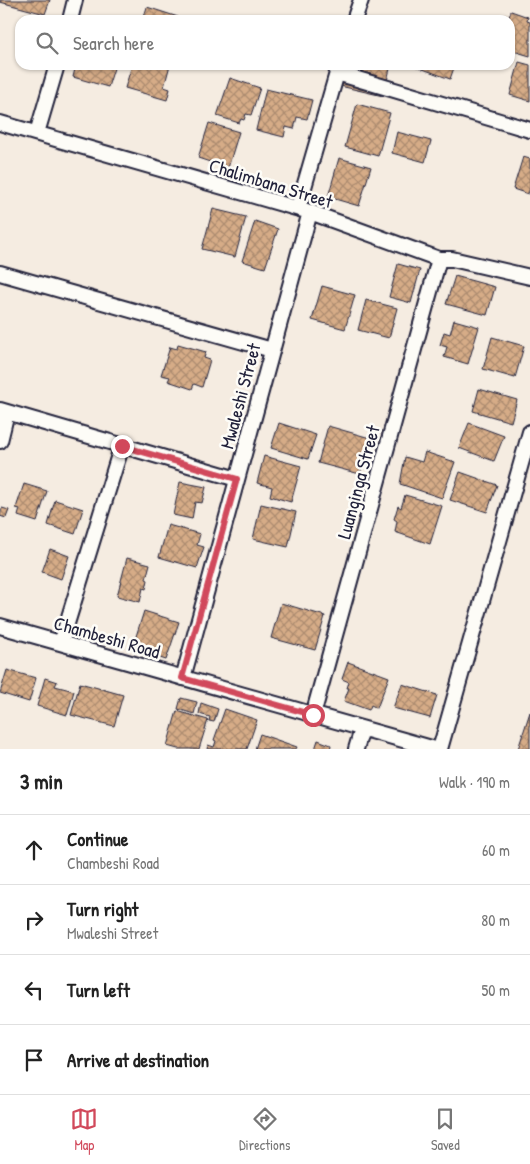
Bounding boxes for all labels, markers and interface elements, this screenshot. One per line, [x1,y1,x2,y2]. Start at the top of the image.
search box [15,15,515,70]
icon: search [33,29,61,57]
text: Search here [73,30,154,56]
street label: Chalimbana Street [206,152,336,214]
street label: Mwaleshi Street [213,340,267,452]
street label: Luanginga Street [330,422,386,542]
route end [111,435,134,458]
street label: Chambeshi Road [51,609,164,665]
route start [302,704,325,727]
text: 3 min [20,767,63,796]
text: Walk · 190 m [439,771,510,793]
text: Continue [67,826,128,852]
icon: ahead [20,836,48,864]
text: 60 m [482,839,510,861]
text: Chambeshi Road [67,852,159,874]
text: Turn right [67,896,138,922]
icon: right [20,906,48,934]
text: 80 m [481,909,510,931]
text: Mwaleshi Street [67,922,158,944]
icon: left [20,976,48,1004]
text: Turn left [67,977,130,1003]
text: 50 m [482,979,510,1001]
icon: arrive [20,1046,48,1074]
text: Arrive at destination [67,1047,209,1073]
tab: Map [70,1105,98,1154]
tab: Directions [239,1105,290,1154]
tab: Saved [431,1105,460,1154]

